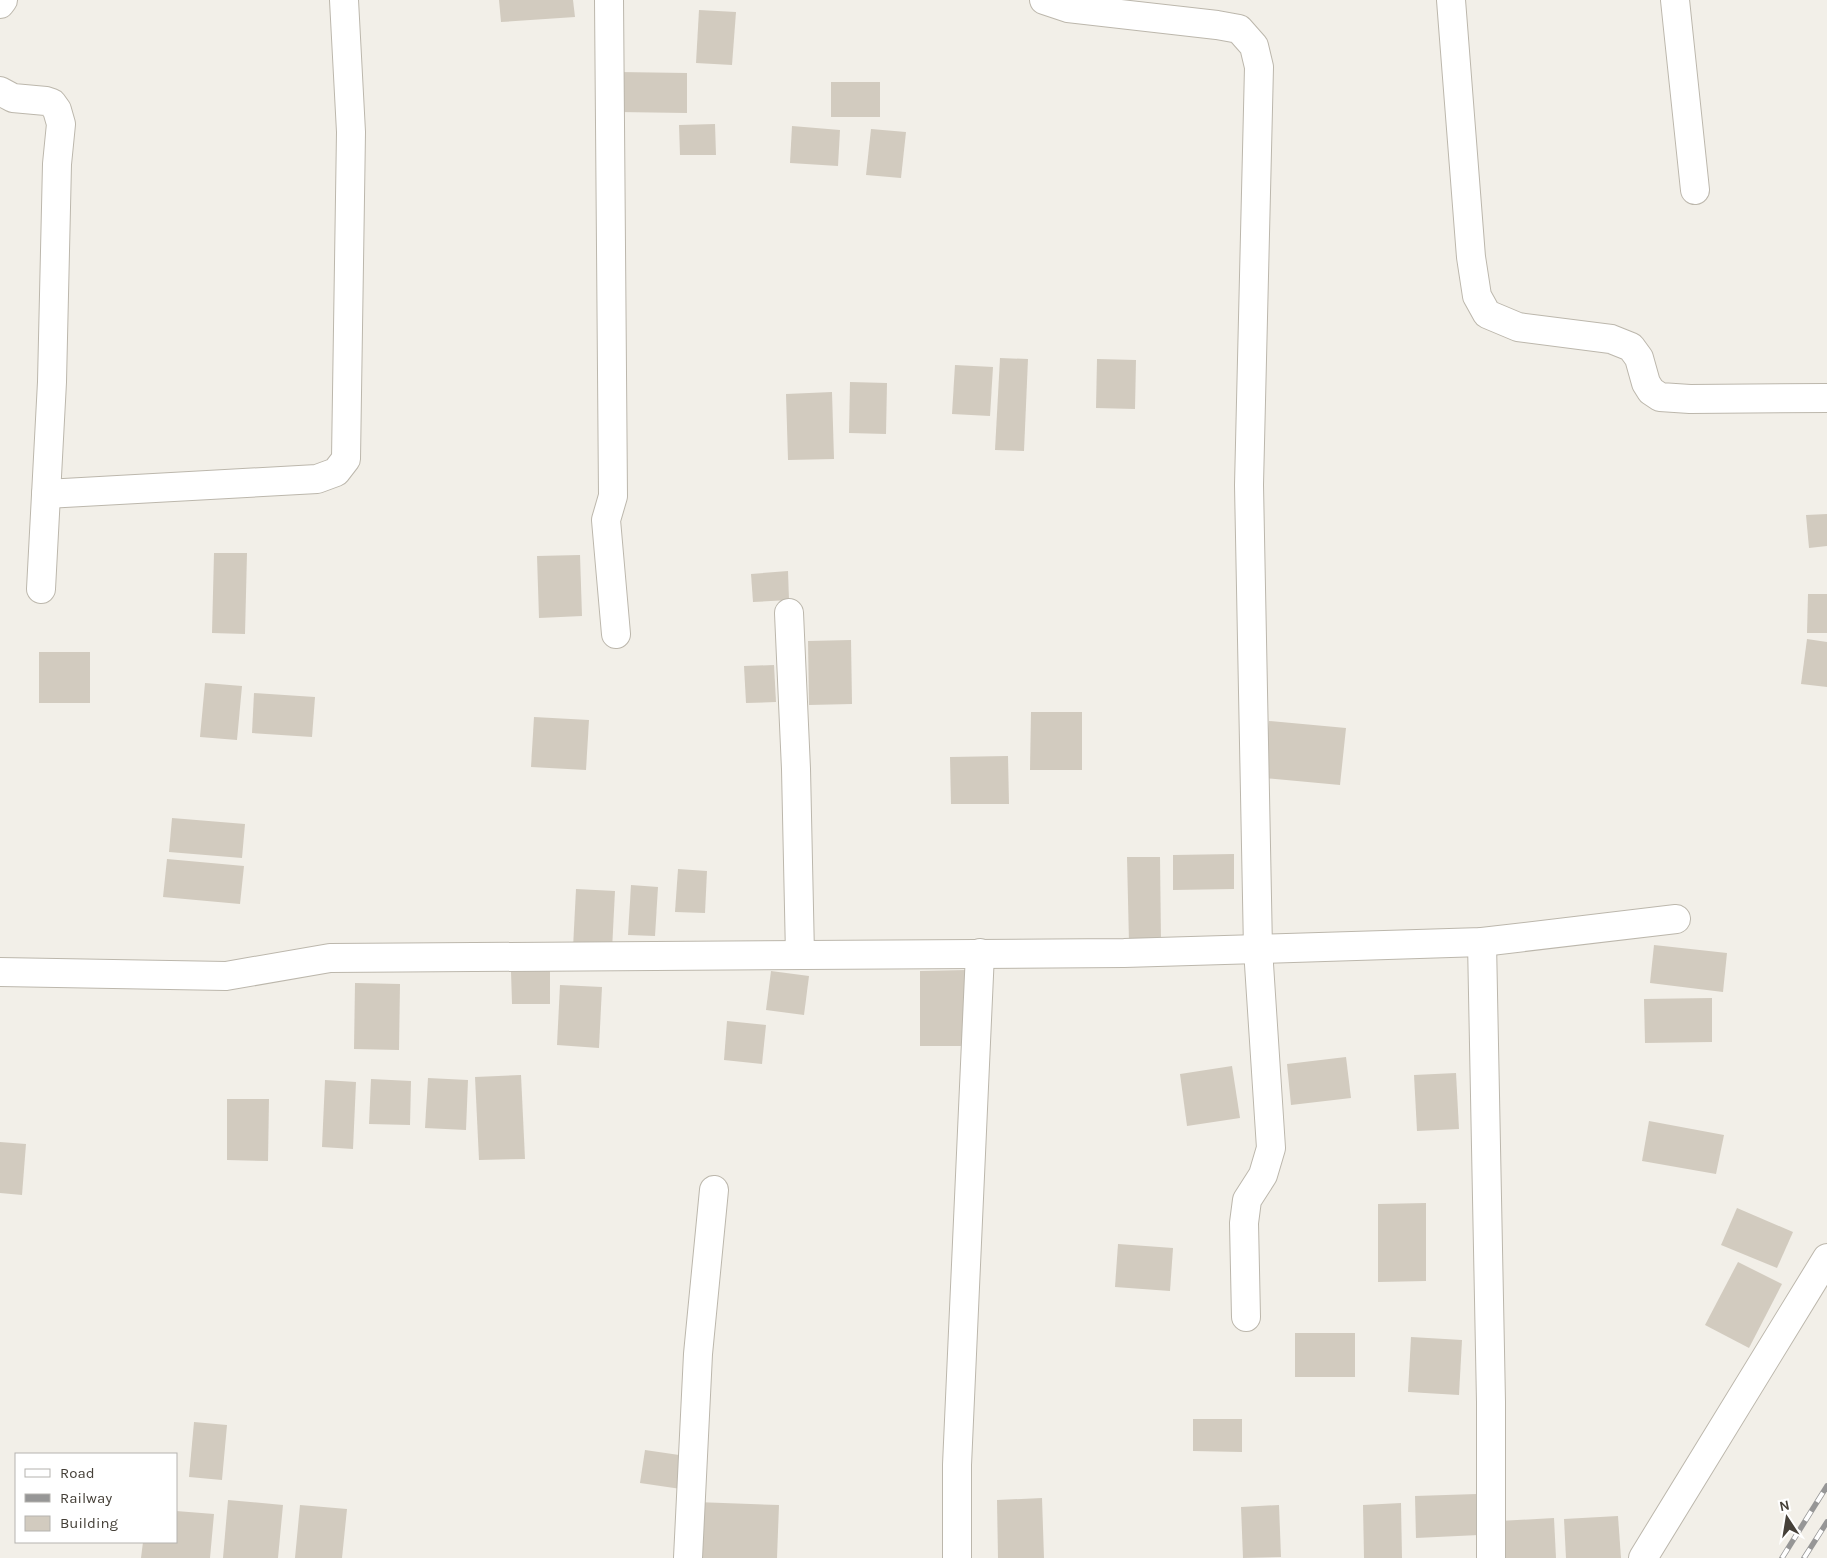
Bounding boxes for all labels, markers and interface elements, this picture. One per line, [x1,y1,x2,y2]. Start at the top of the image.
legend [15,1453,178,1543]
text: Road [60,1464,95,1482]
text: Railway [60,1489,112,1507]
north arrow [1762,1493,1812,1543]
text: N [1778,1496,1791,1515]
text: Building [60,1514,118,1532]

